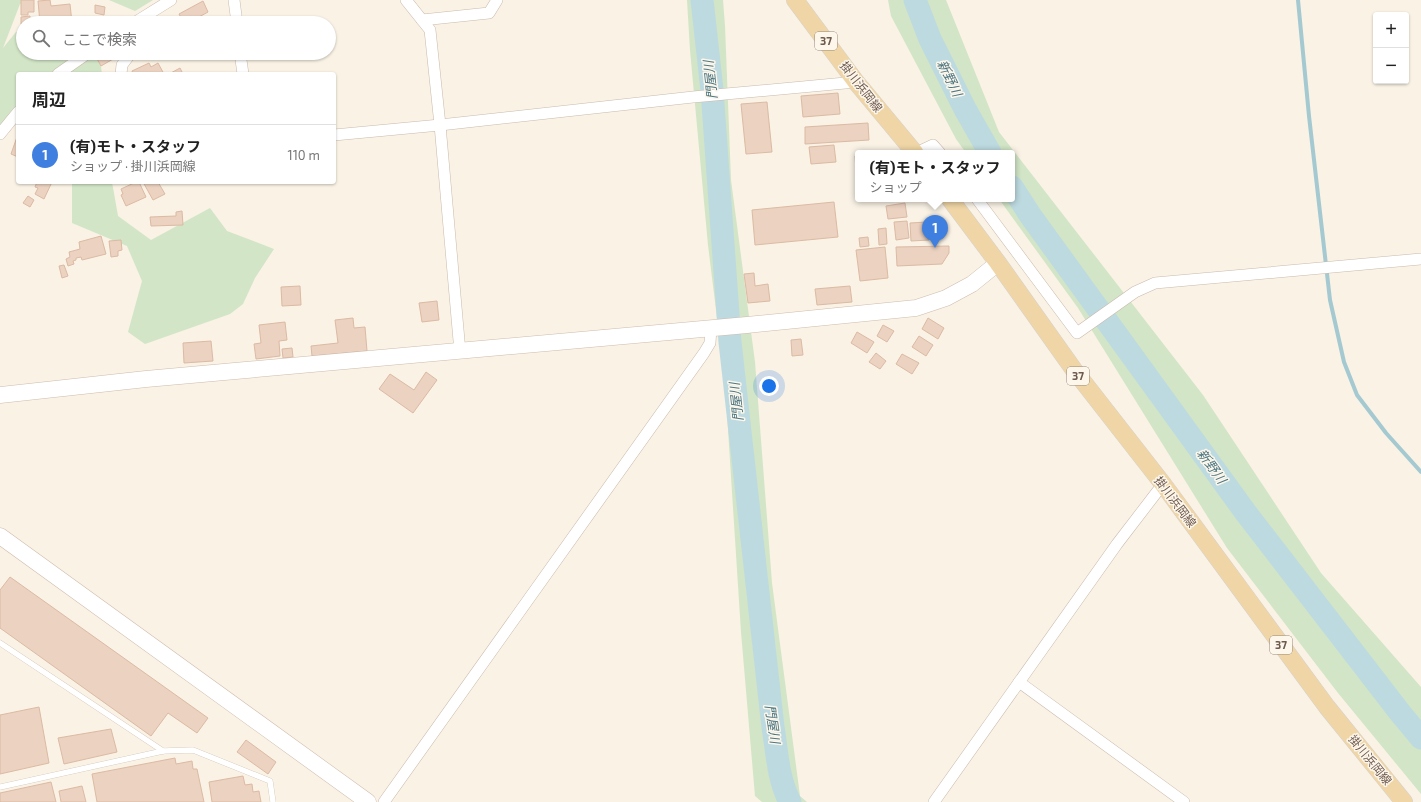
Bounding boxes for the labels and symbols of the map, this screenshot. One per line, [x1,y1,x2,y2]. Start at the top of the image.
road number: 37 [815,32,837,50]
water label: 新野川 [934,57,967,101]
water label: 門屋川 [700,58,720,100]
street label: 掛川浜岡線 [838,58,886,114]
pin: 1 [922,215,948,248]
road number: 37 [1067,367,1089,385]
your location [759,376,779,396]
water label: 門屋川 [726,380,746,422]
water label: 新野川 [1194,446,1231,488]
street label: 掛川浜岡線 [1152,473,1199,530]
road number: 37 [1270,636,1292,654]
water label: 門屋川 [762,704,784,746]
street label: 掛川浜岡線 [1346,732,1395,787]

